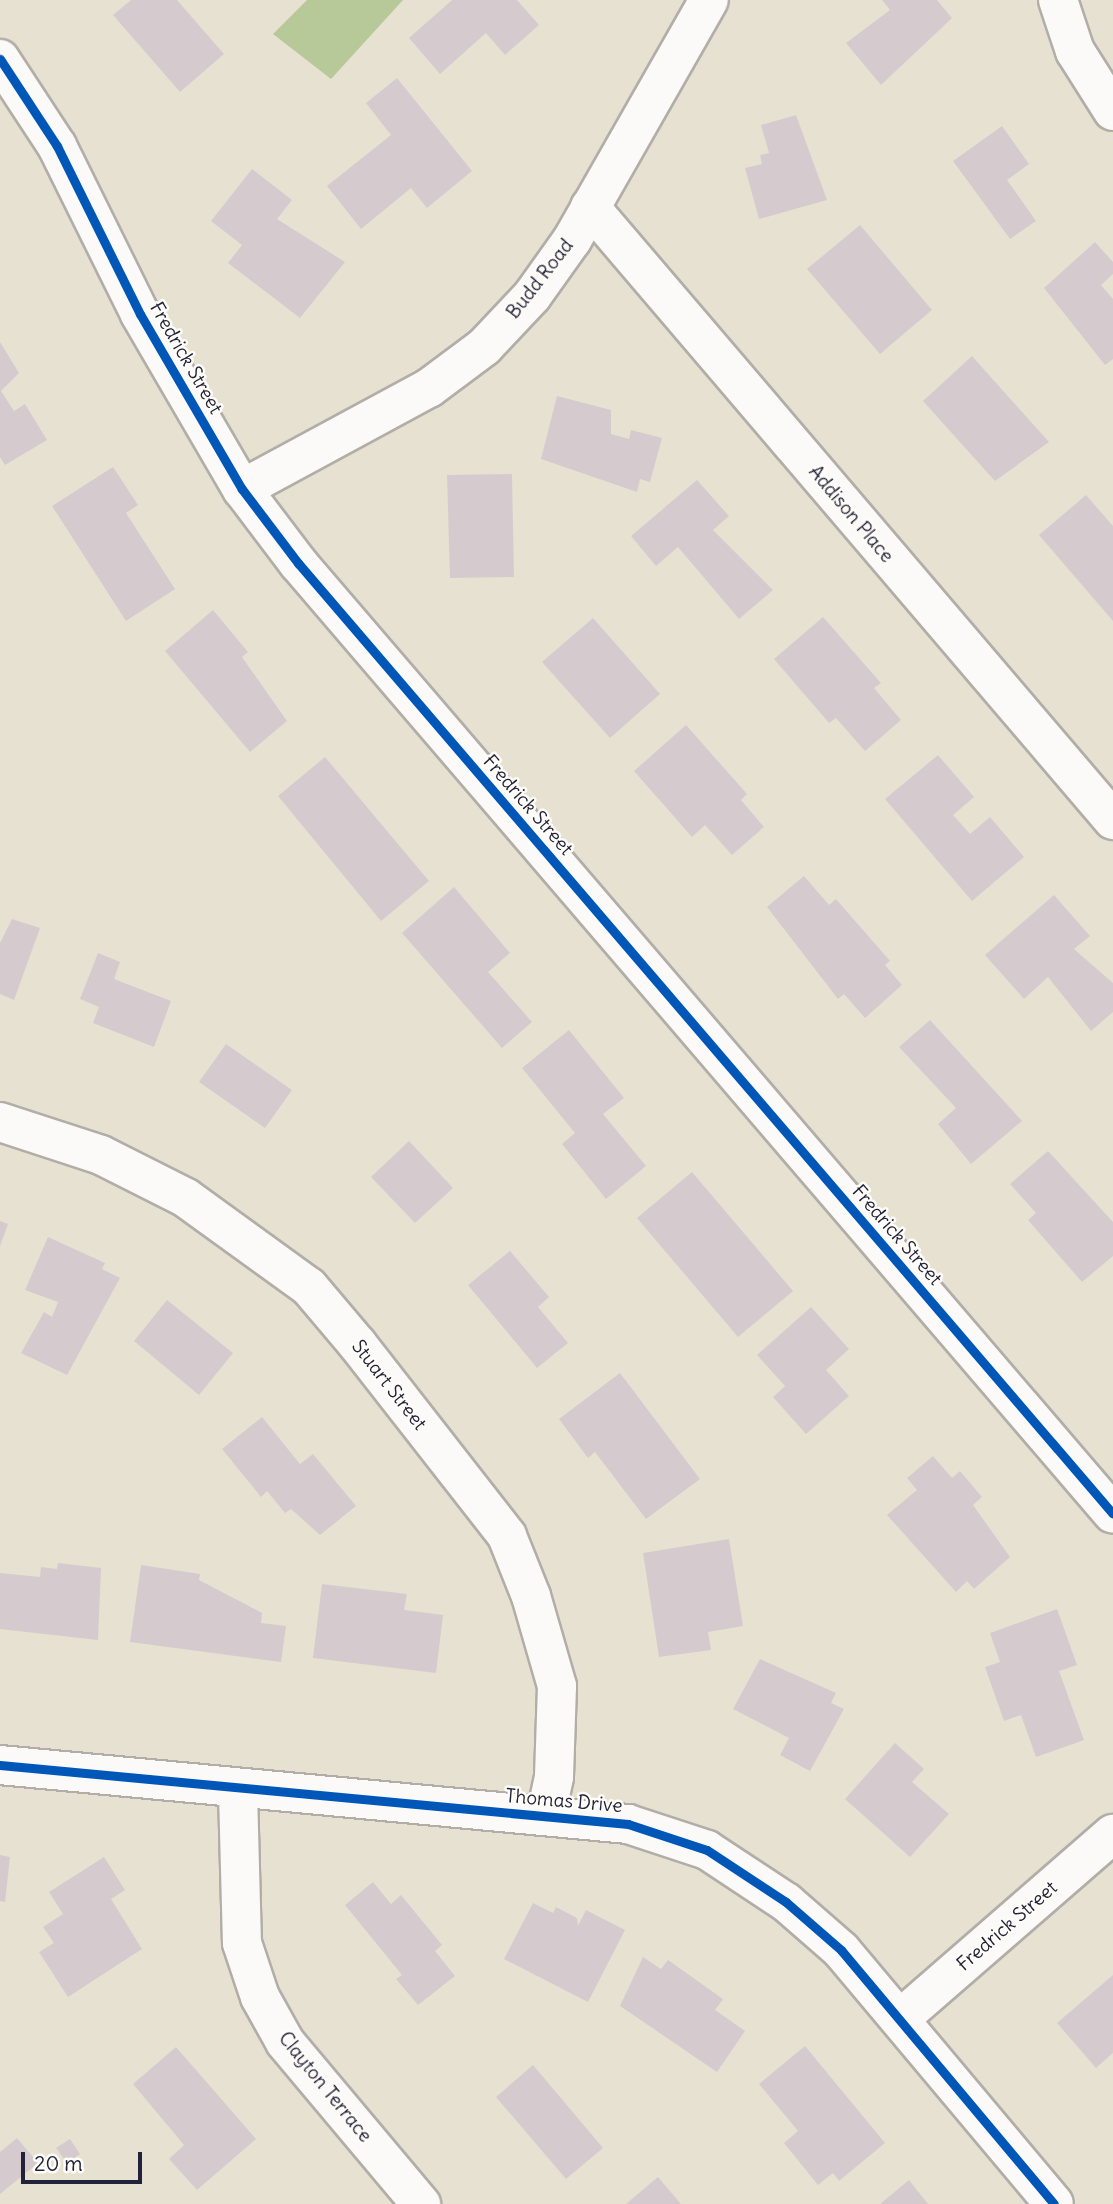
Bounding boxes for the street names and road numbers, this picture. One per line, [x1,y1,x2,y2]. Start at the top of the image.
street label: Budd Road [502,235,578,323]
street label: Fredrick Street [145,298,227,418]
street label: Addison Place [804,461,898,567]
street label: Fredrick Street [478,750,578,860]
street label: Fredrick Street [847,1180,947,1290]
street label: Stuart Street [347,1335,431,1435]
street label: Thomas Drive [505,1785,623,1817]
street label: Fredrick Street [952,1876,1062,1976]
street label: Clayton Terrace [274,2027,376,2147]

